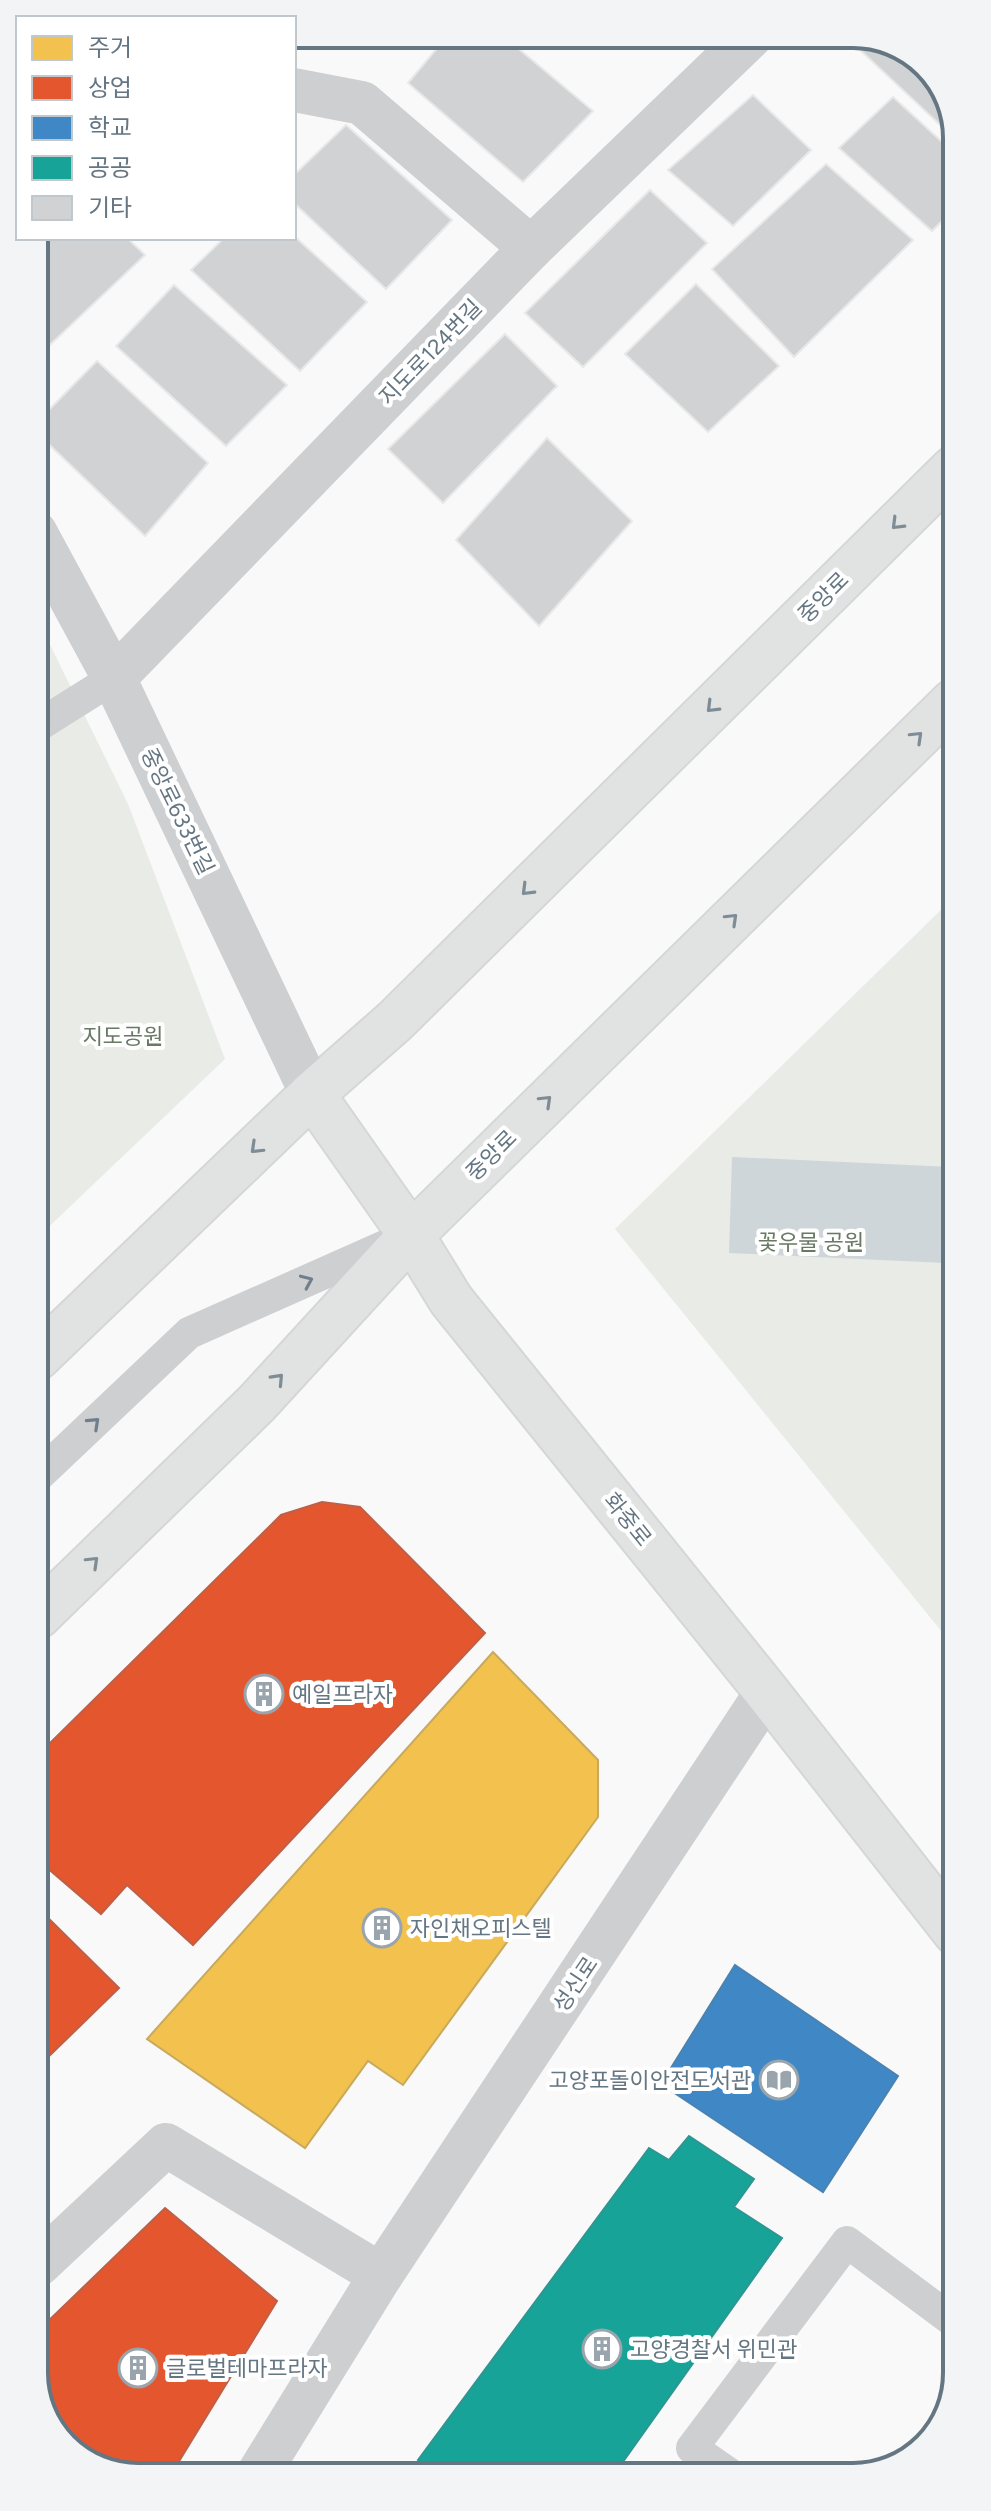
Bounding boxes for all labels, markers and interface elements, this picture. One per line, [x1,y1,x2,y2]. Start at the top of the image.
legend [16,16,296,240]
text: 주거 [88,33,132,62]
text: 상업 [88,73,132,102]
text: 학교 [88,113,132,142]
text: 공공 [88,153,132,182]
text: 기타 [88,193,132,222]
street label: 지도로124번길 [373,294,487,411]
one-way arrow [892,515,906,529]
street label: 중앙로 [792,566,854,628]
one-way arrow [707,698,721,712]
one-way arrow [908,732,922,746]
street label: 중앙로633번길 [135,743,220,879]
one-way arrow [522,881,536,895]
one-way arrow [723,914,737,928]
park label: 지도공원 [83,1023,163,1050]
one-way arrow [537,1096,551,1110]
street label: 중앙로 [460,1124,522,1186]
one-way arrow [251,1139,265,1154]
park label: 꽃우물 공원 [758,1229,864,1256]
one-way arrow [299,1274,313,1290]
one-way arrow [269,1374,284,1388]
one-way arrow [85,1418,99,1432]
street label: 화중로 [598,1487,657,1551]
one-way arrow [84,1557,98,1571]
building icon: 예일프라자 [243,1673,285,1715]
place label: 예일프라자 [292,1681,393,1708]
building icon: 자인채오피스텔 [361,1907,403,1949]
place label: 자인채오피스텔 [410,1915,552,1942]
street label: 성신로 [547,1952,604,2017]
library icon: 고양포돌이안전도서관 [758,2059,800,2101]
place label: 고양포돌이안전도서관 [549,2067,751,2094]
building icon: 고양경찰서 위민관 [581,2328,623,2370]
place label: 고양경찰서 위민관 [630,2336,797,2363]
building icon: 글로벌테마프라자 [117,2347,159,2389]
place label: 글로벌테마프라자 [166,2355,328,2382]

